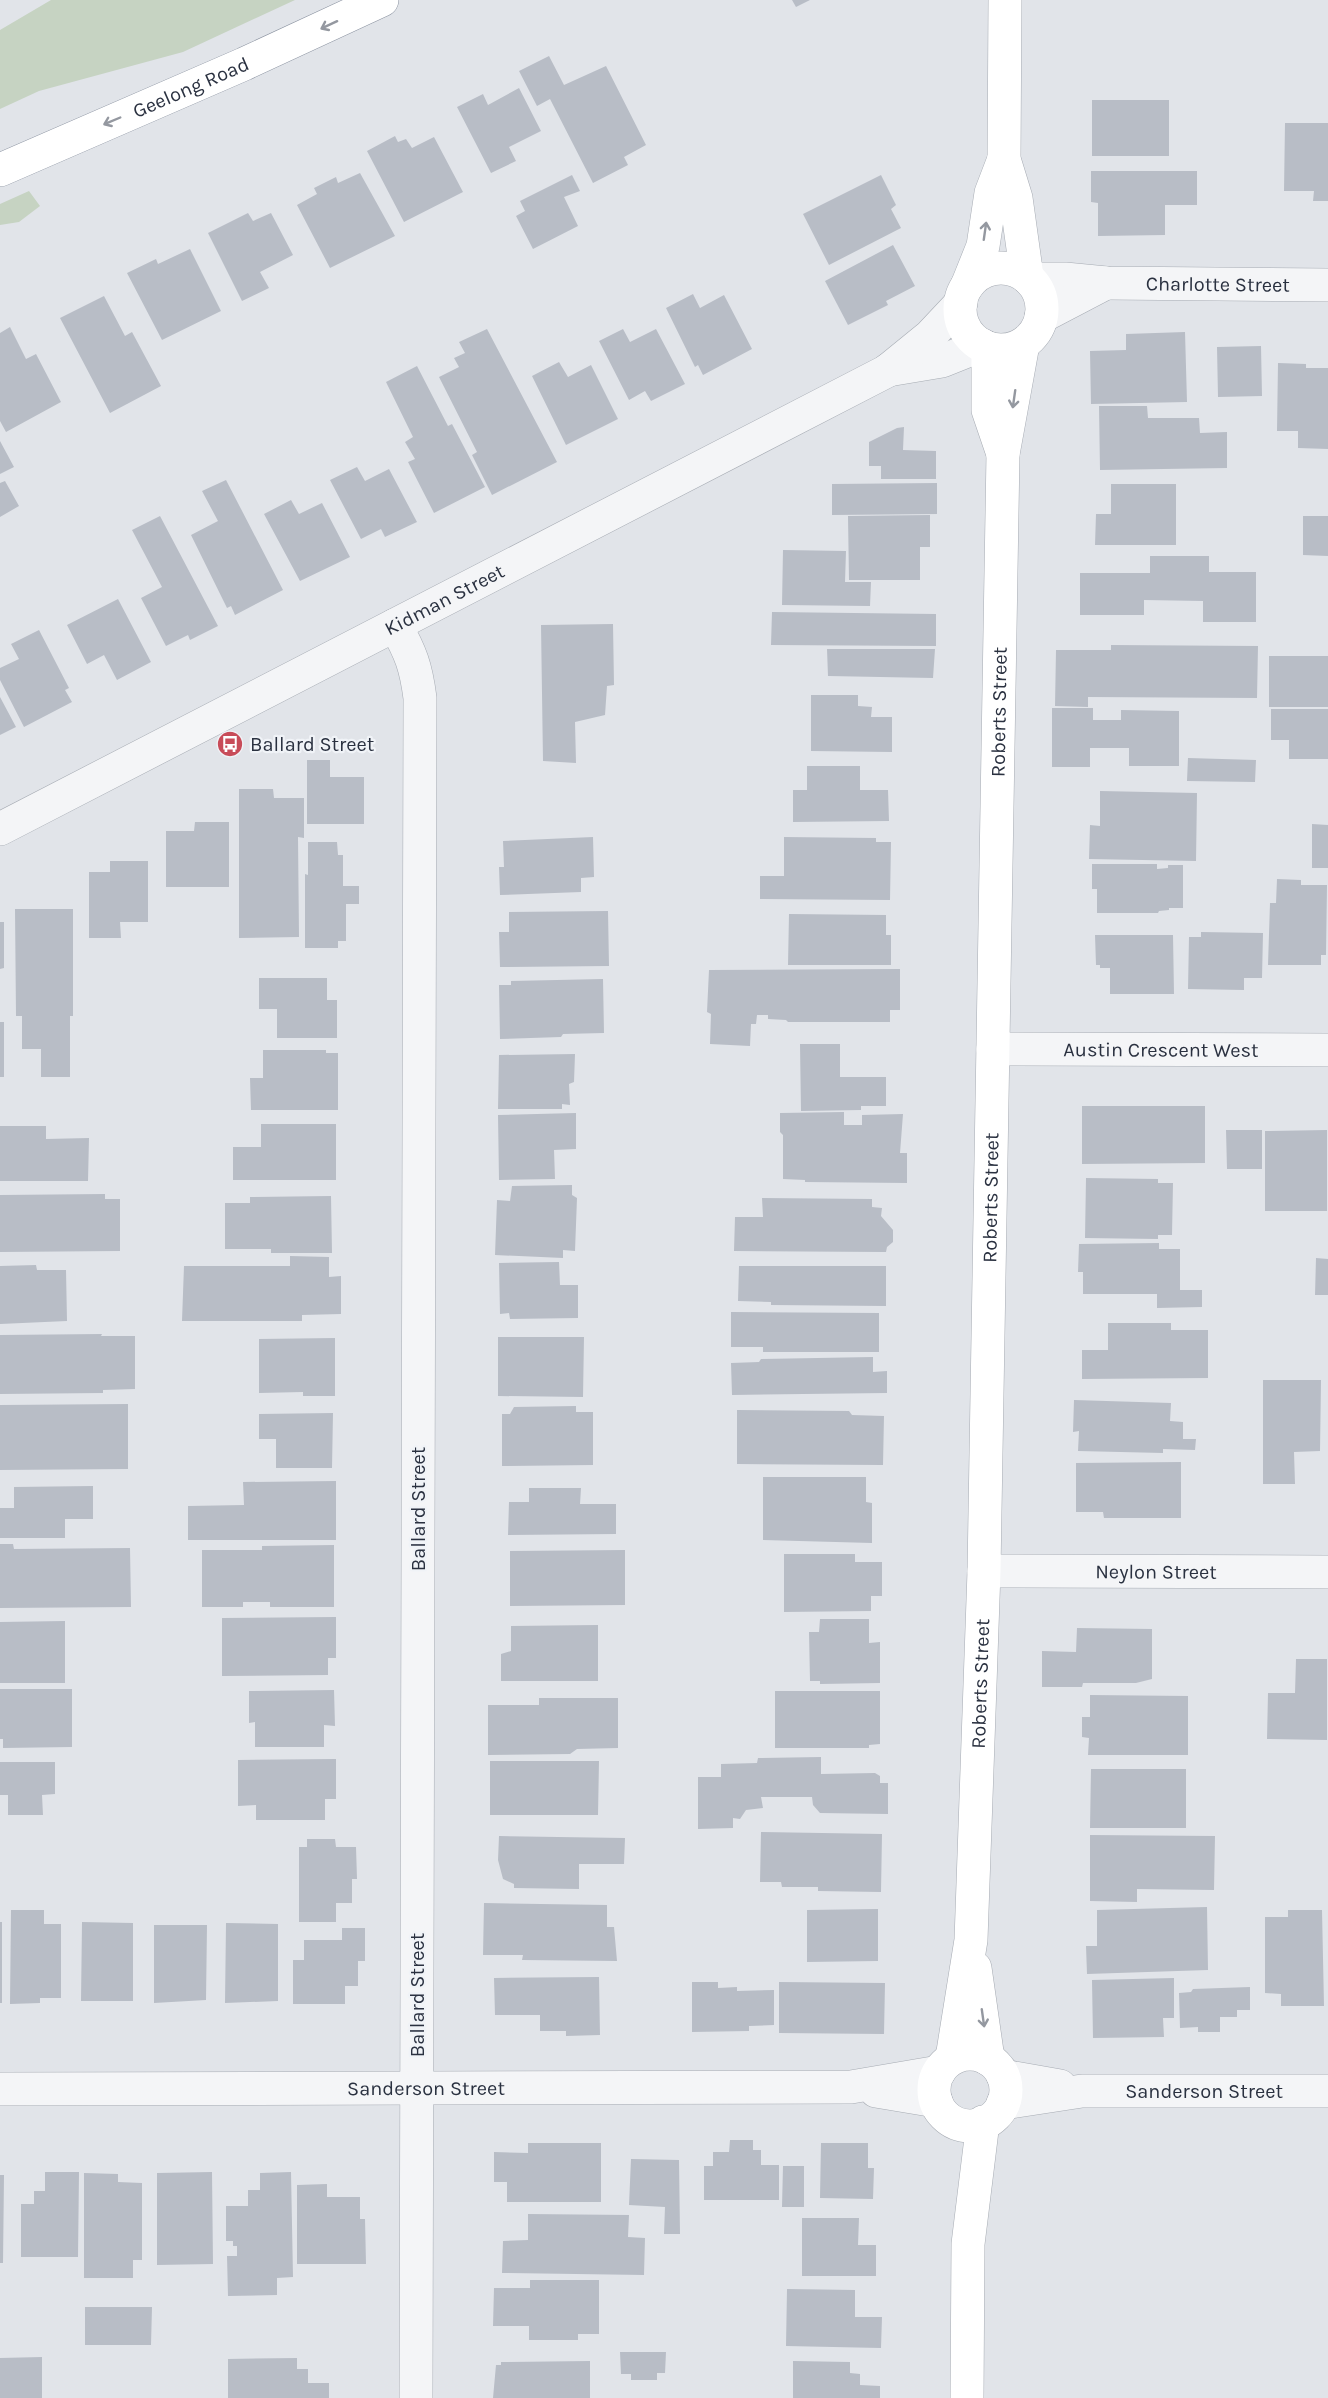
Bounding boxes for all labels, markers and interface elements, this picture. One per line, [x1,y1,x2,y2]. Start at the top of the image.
one-way arrow [320,19,338,31]
street label: Geelong Road [129,52,252,122]
one-way arrow [104,116,122,127]
one-way arrow [980,222,991,242]
street label: Charlotte Street [1146,272,1290,296]
one-way arrow [1008,388,1019,408]
street label: Kidman Street [381,559,508,640]
street label: Roberts Street [986,646,1011,777]
bus stop icon: Ballard Street [215,729,245,759]
place label: Ballard Street [250,733,375,756]
street label: Austin Crescent West [1063,1038,1259,1061]
street label: Roberts Street [978,1132,1003,1263]
street label: Ballard Street [407,1446,430,1571]
street label: Neylon Street [1095,1560,1217,1583]
street label: Roberts Street [966,1618,994,1749]
street label: Ballard Street [406,1932,429,2057]
one-way arrow [977,2008,988,2028]
street label: Sanderson Street [347,2076,505,2100]
street label: Sanderson Street [1125,2080,1283,2103]

